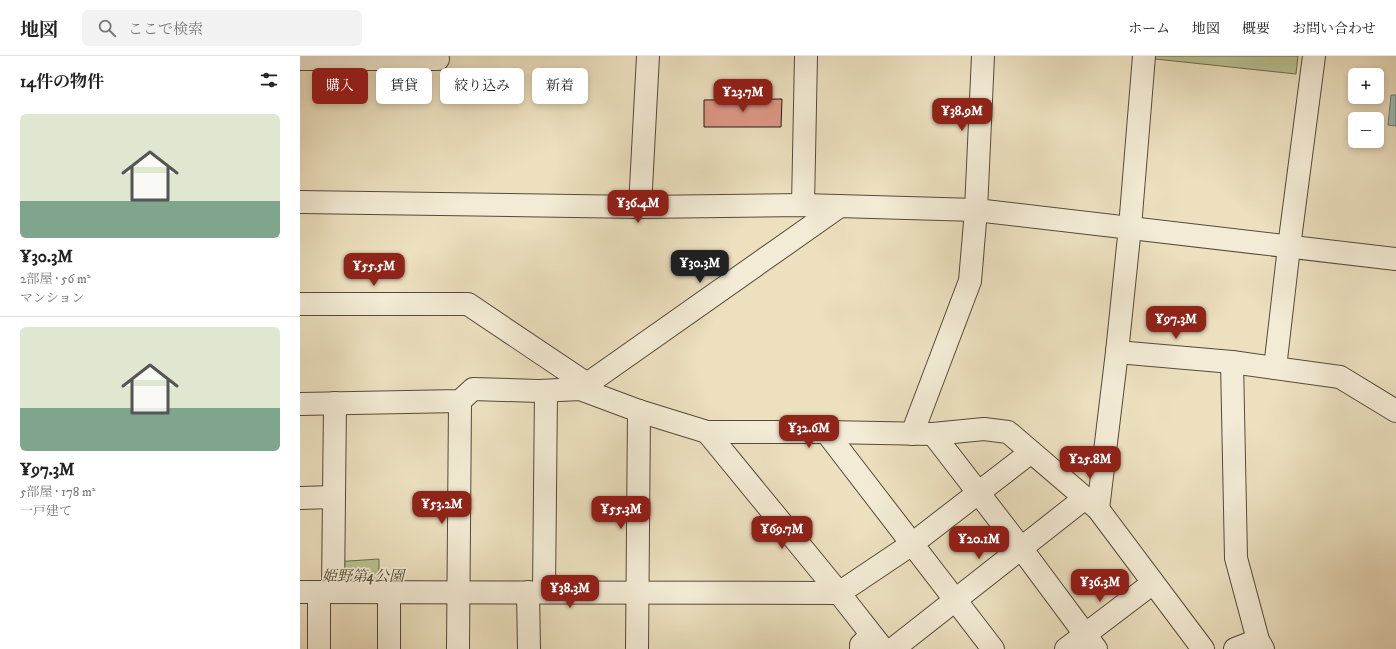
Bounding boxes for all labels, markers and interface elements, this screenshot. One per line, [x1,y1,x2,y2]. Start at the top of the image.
search box [82,10,362,46]
icon: search [96,17,118,39]
text: 地図 [20,19,58,42]
text: ここで検索 [128,20,203,39]
text: ホーム [1128,20,1170,38]
text: 地図 [1192,20,1220,38]
text: 概要 [1242,20,1270,38]
text: お問い合わせ [1292,20,1376,38]
chip: 購入 [312,68,368,104]
chip: 賃貸 [376,68,432,104]
chip: 絞り込み [440,68,524,104]
chip: 新着 [532,68,588,104]
map controls [1348,68,1384,148]
button: + [1348,68,1384,104]
icon: filters [258,69,280,91]
text: 14件の物件 [20,71,104,93]
pin: ¥23.7M [710,79,776,113]
text: ¥23.7M [723,84,764,100]
pin: ¥38.9M [929,98,995,132]
text: ¥38.9M [941,103,983,119]
button: − [1348,112,1384,148]
icon: home [114,140,186,212]
pin: ¥36.4M [605,190,671,224]
text: ¥36.4M [617,195,659,211]
text: ¥30.3M [20,246,73,268]
pin: ¥30.3M [667,250,733,284]
pin: ¥55.5M [341,253,407,287]
text: ¥30.3M [680,255,720,271]
text: ¥55.5M [353,258,395,274]
text: 2部屋 · 56 m² [20,271,91,287]
text: マンション [20,290,84,306]
pin: ¥97.3M [1143,306,1209,340]
text: ¥97.3M [1155,311,1197,327]
icon: home [114,353,186,425]
pin: ¥32.6M [776,415,842,449]
text: ¥32.6M [788,420,830,436]
pin: ¥25.8M [1057,446,1123,480]
text: ¥25.8M [1069,451,1111,467]
text: ¥97.3M [20,459,75,481]
text: 5部屋 · 178 m² [20,484,96,500]
pin: ¥53.2M [409,491,475,525]
text: ¥53.2M [421,496,463,512]
pin: ¥55.3M [588,496,654,530]
text: ¥55.3M [600,501,642,517]
text: 一戸建て [20,503,72,519]
pin: ¥69.7M [749,516,815,550]
text: ¥69.7M [760,521,804,537]
pin: ¥20.1M [946,526,1012,560]
text: ¥20.1M [958,531,1000,547]
park label: 姫野第4公園 [322,567,407,586]
pin: ¥36.3M [1067,569,1133,603]
text: ¥36.3M [1080,574,1120,590]
pin: ¥38.3M [537,575,603,609]
text: ¥38.3M [550,580,590,596]

